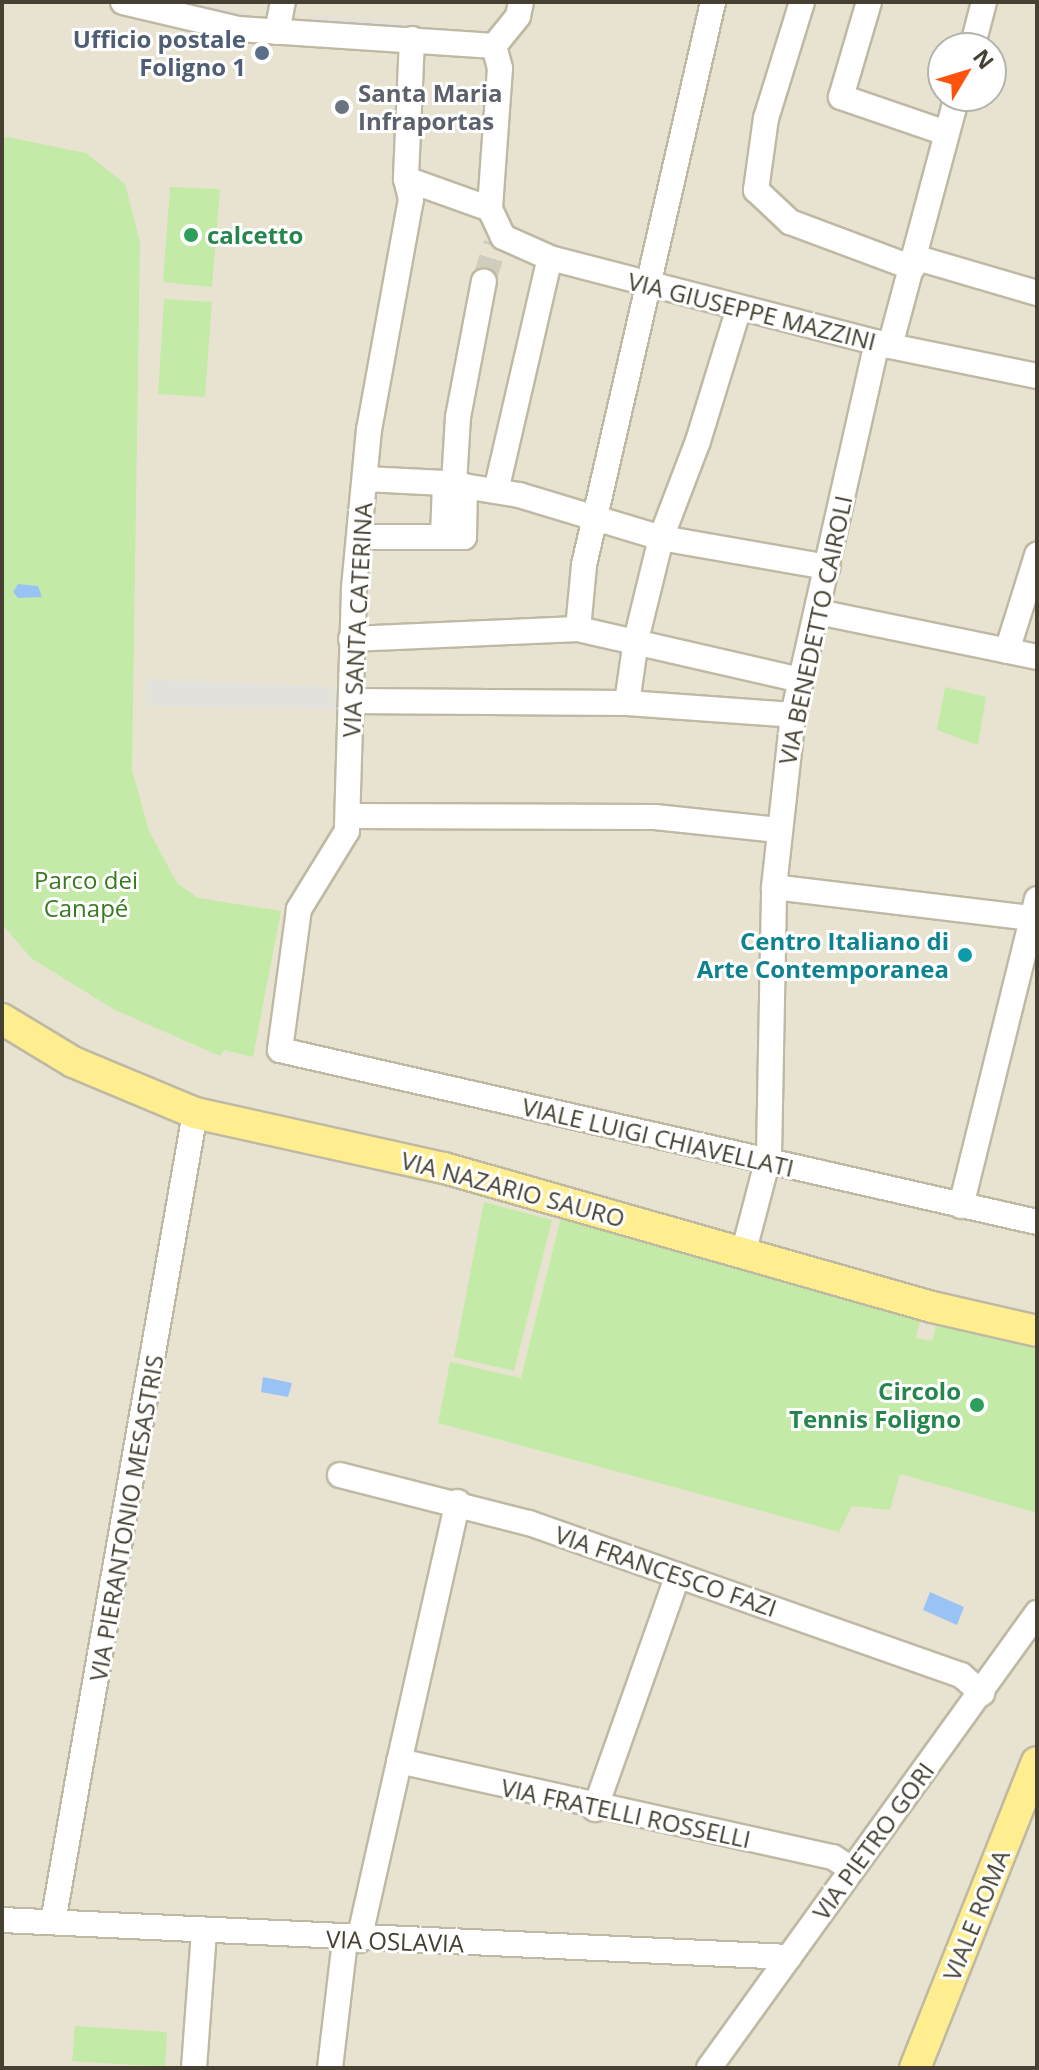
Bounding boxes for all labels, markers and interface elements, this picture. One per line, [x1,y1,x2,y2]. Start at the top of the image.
place label: Ufficio postale Foligno 1 [73,25,246,81]
north arrow [927,32,1007,112]
text: N [967,42,1002,75]
marker: Ufficio postale Foligno 1 [253,44,271,62]
place label: Santa Maria Infraportas [358,79,502,135]
marker: Santa Maria Infraportas [333,98,351,116]
place label: calcetto [207,221,303,249]
marker: calcetto [182,226,200,244]
street label: VIA GIUSEPPE MAZZINI [625,266,879,356]
street label: VIA BENEDETTO CAIROLI [772,493,858,767]
street label: VIA SANTA CATERINA [336,502,378,738]
park label: Parco dei Canapé [34,866,138,922]
place label: Centro Italiano di Arte Contemporanea [697,927,949,983]
marker: Centro Italiano di Arte Contemporanea [956,946,974,964]
street label: VIALE LUIGI CHIAVELLATI [519,1092,797,1182]
street label: VIA NAZARIO SAURO [398,1145,628,1233]
street label: VIA PIERANTONIO MESASTRIS [83,1353,169,1683]
place label: Circolo Tennis Foligno [789,1377,961,1433]
marker: Circolo Tennis Foligno [968,1396,986,1414]
street label: VIA FRANCESCO FAZI [551,1520,781,1622]
street label: VIA PIETRO GORI [806,1757,940,1925]
street label: VIA FRATELLI ROSSELLI [499,1772,753,1854]
street label: VIALE ROMA [937,1845,1015,1985]
street label: VIA OSLAVIA [325,1924,465,1958]

